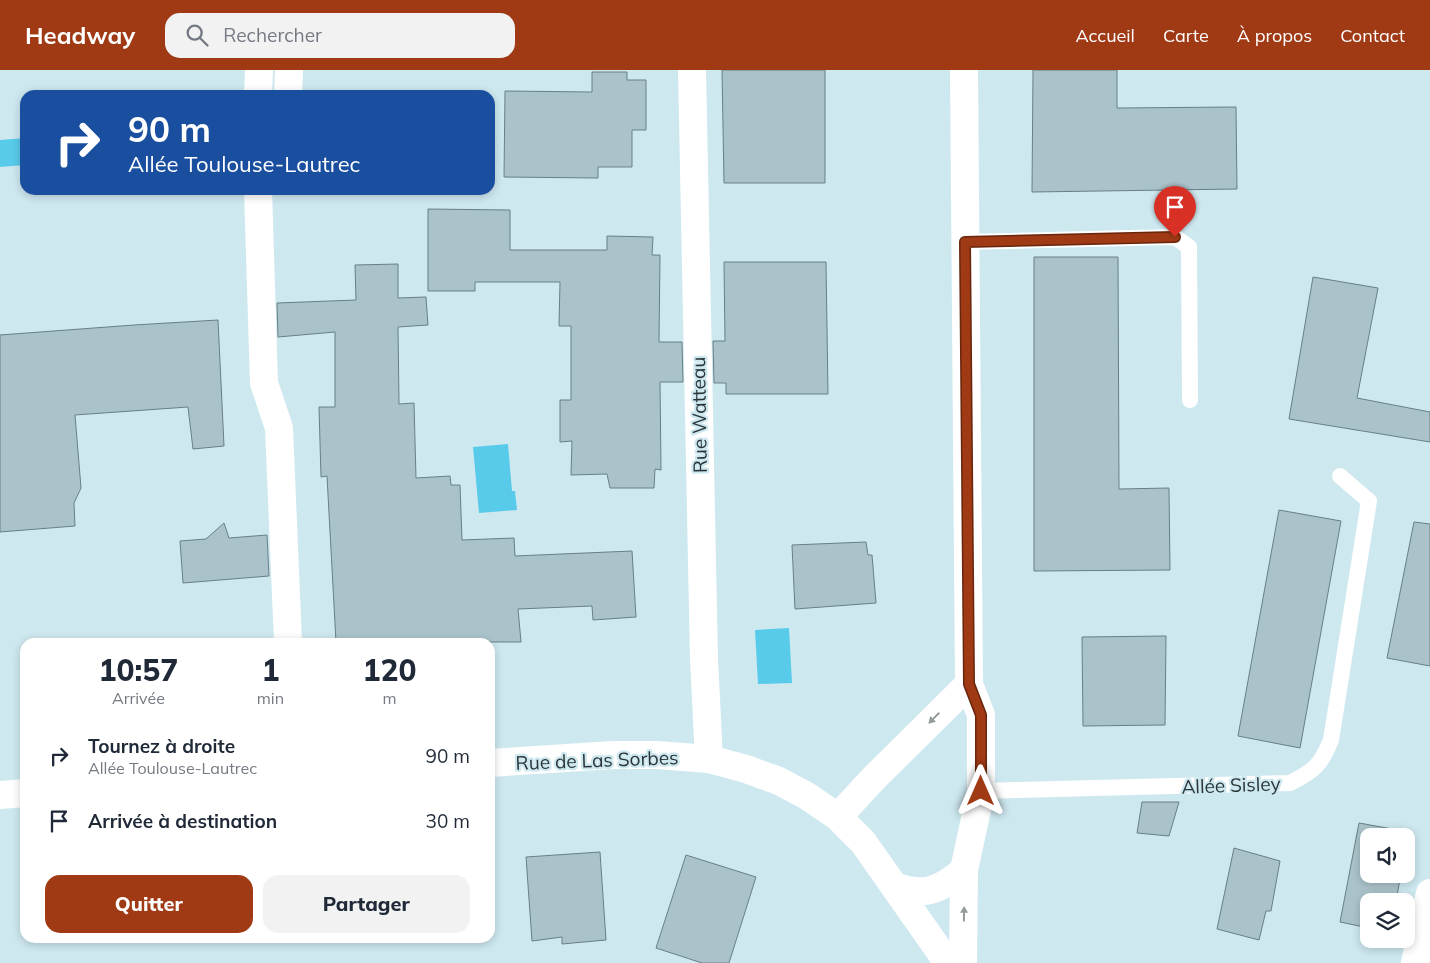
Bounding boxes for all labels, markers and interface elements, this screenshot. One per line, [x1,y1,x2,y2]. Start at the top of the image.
search box [165,13,515,58]
text: Headway [25,20,135,50]
icon: search [183,21,211,49]
text: Rechercher [223,23,322,47]
text: Accueil [1075,24,1135,47]
text: Carte [1163,24,1209,47]
text: À propos [1237,24,1312,47]
text: Contact [1340,24,1405,47]
text: 90 m [128,107,211,151]
icon: right [45,110,110,175]
text: Allée Toulouse-Lautrec [128,150,361,178]
pin [1154,186,1196,237]
icon: arrive [1161,193,1189,221]
street label: Rue Watteau [686,357,712,473]
text: 10:57 [98,651,178,689]
text: 1 [261,651,279,689]
text: 120 [363,651,417,689]
text: Arrivée [112,688,165,708]
text: min [257,688,284,708]
text: m [382,688,397,708]
one-way arrow [928,712,940,724]
text: Tournez à droite [88,734,235,758]
icon: right [45,742,73,770]
text: 90 m [426,744,470,768]
street label: Rue de Las Sorbes [515,745,679,775]
text: Allée Toulouse-Lautrec [88,758,257,778]
position arrow [954,764,1006,816]
street label: Allée Sisley [1181,771,1281,799]
icon: arrive [45,807,73,835]
text: Arrivée à destination [88,809,277,833]
text: 30 m [426,809,470,833]
map controls [1360,828,1415,948]
button: sound [1360,828,1415,883]
button: Quitter [45,875,253,933]
button: Partager [263,875,470,933]
button: layers [1360,893,1415,948]
one-way arrow [960,906,968,922]

